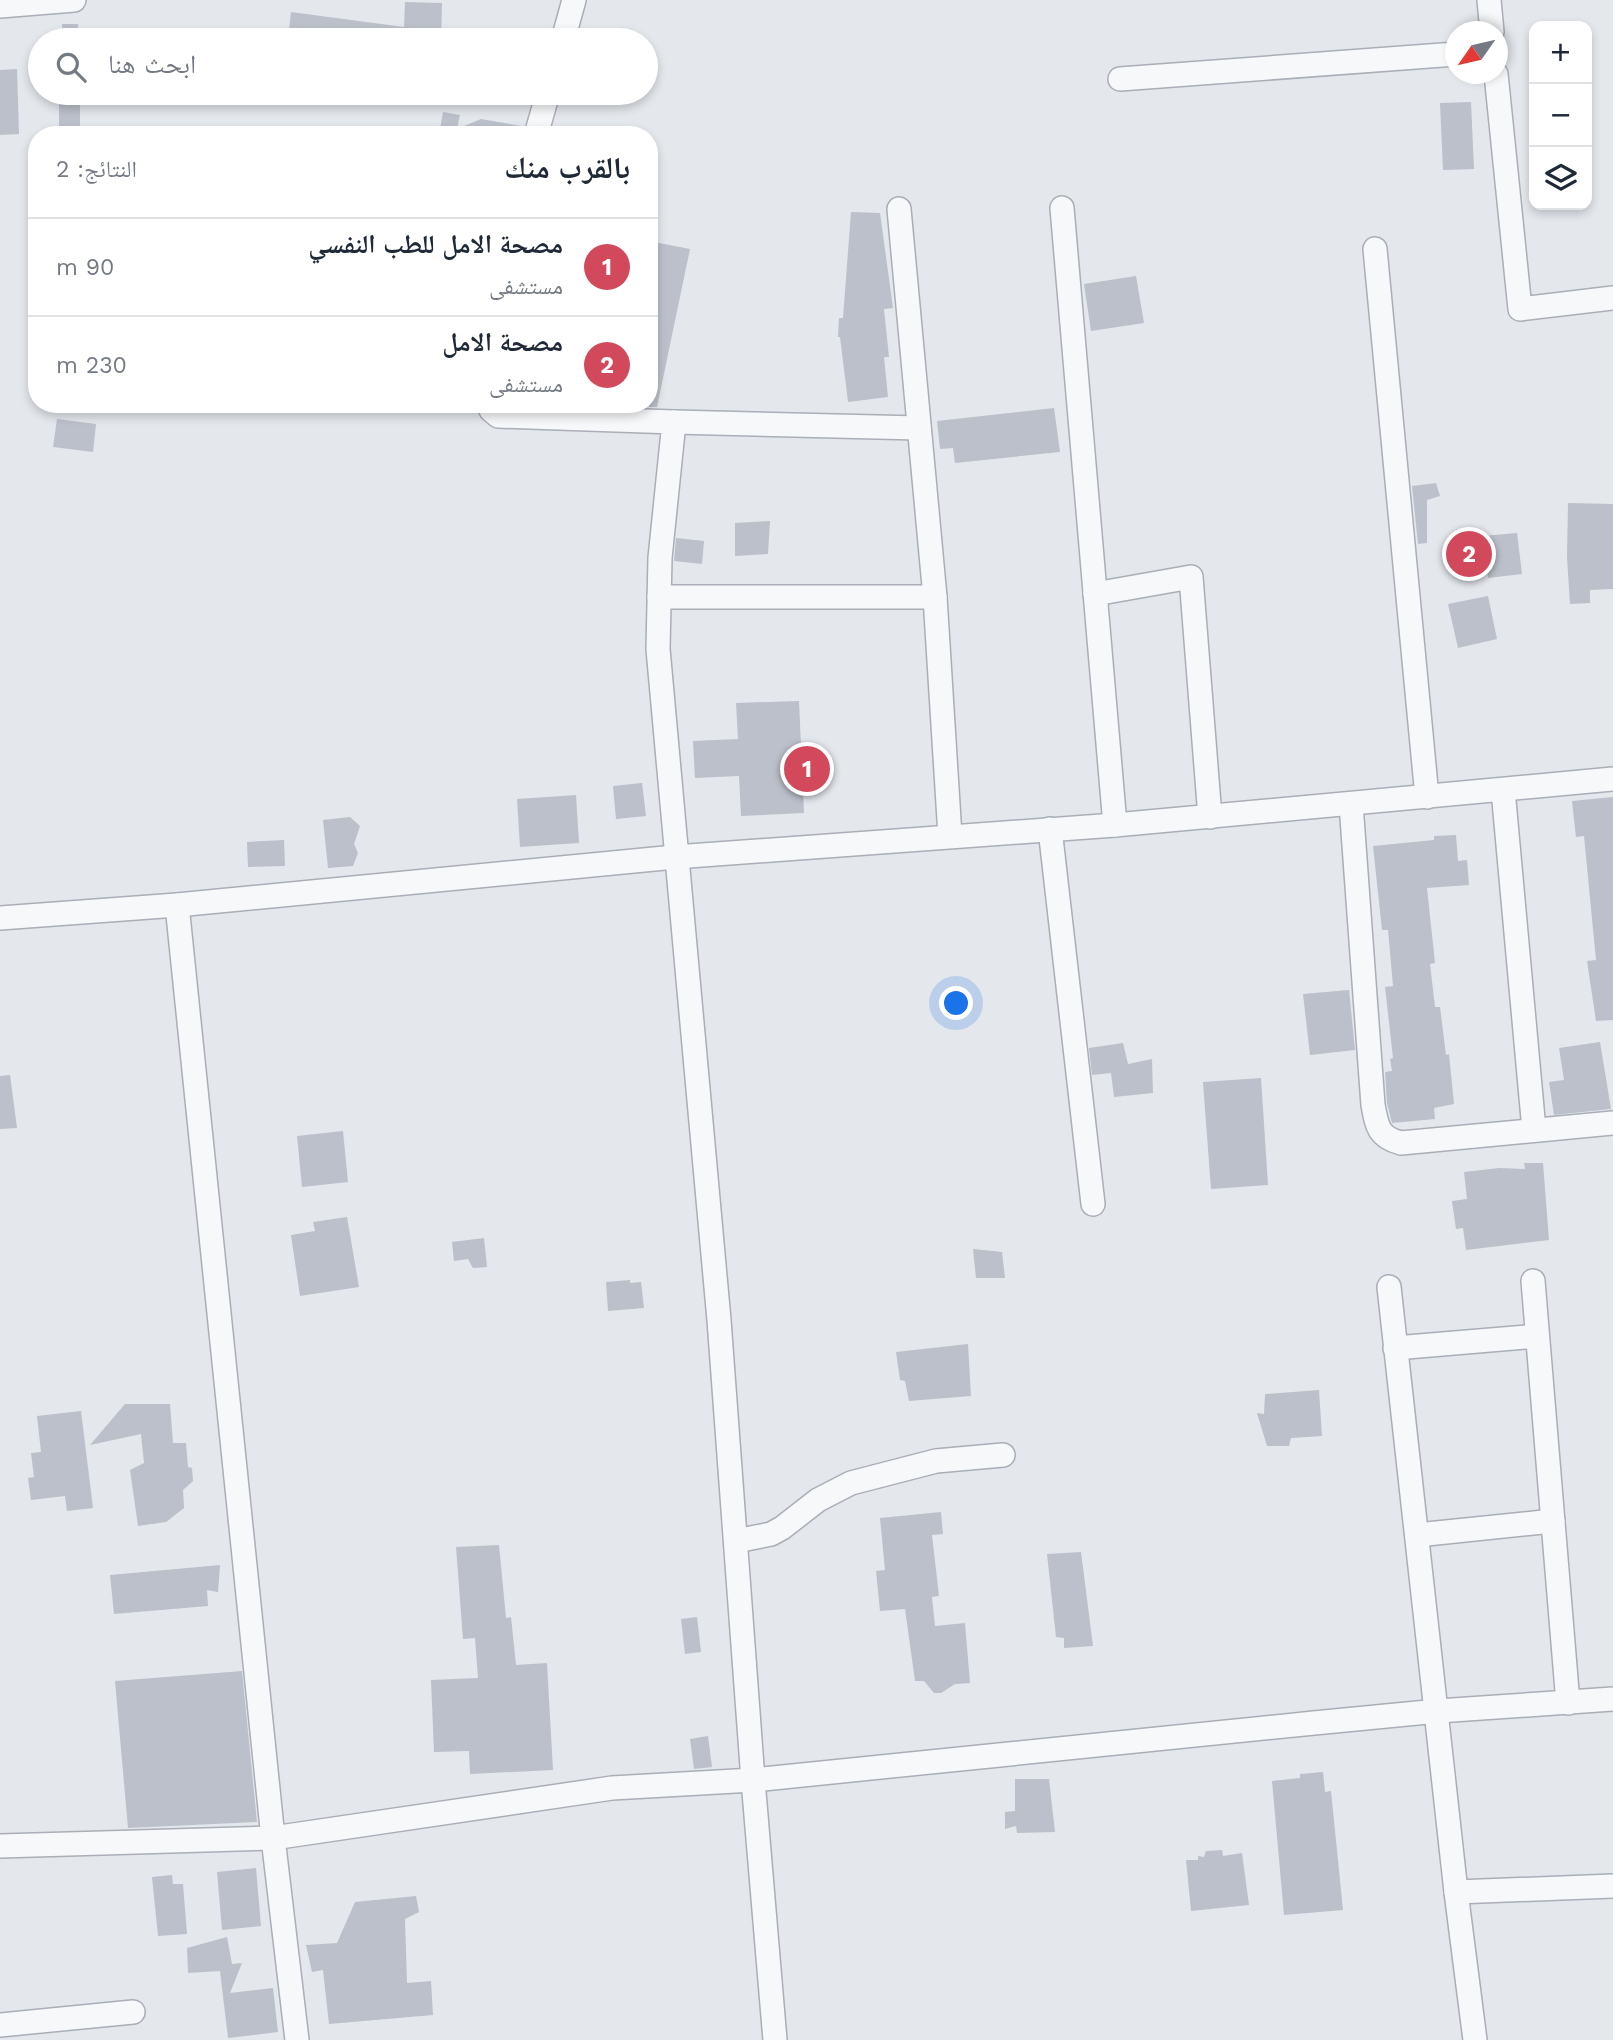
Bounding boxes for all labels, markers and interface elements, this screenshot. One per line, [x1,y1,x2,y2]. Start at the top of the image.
north arrow [1445,21,1508,84]
map controls [1529,21,1592,210]
button: + [1529,21,1592,84]
search box [28,28,658,105]
icon: search [52,48,90,86]
text: ابحث هنا [108,49,196,79]
button: − [1529,84,1592,147]
button: layers [1529,147,1592,210]
text: بالقرب منك [504,150,630,185]
text: النتائج: 2 [56,156,137,183]
text: مصحة الامل للطب النفسي [308,229,563,259]
text: 90 m [56,254,114,281]
text: 1 [602,254,612,281]
text: مستشفى [489,273,563,300]
text: مصحة الامل [442,327,563,357]
text: 230 m [56,352,127,379]
text: 2 [600,352,614,379]
text: مستشفى [489,371,563,398]
pin: 2 [1446,528,1492,580]
pin: 1 [784,743,830,795]
your location [939,986,973,1020]

